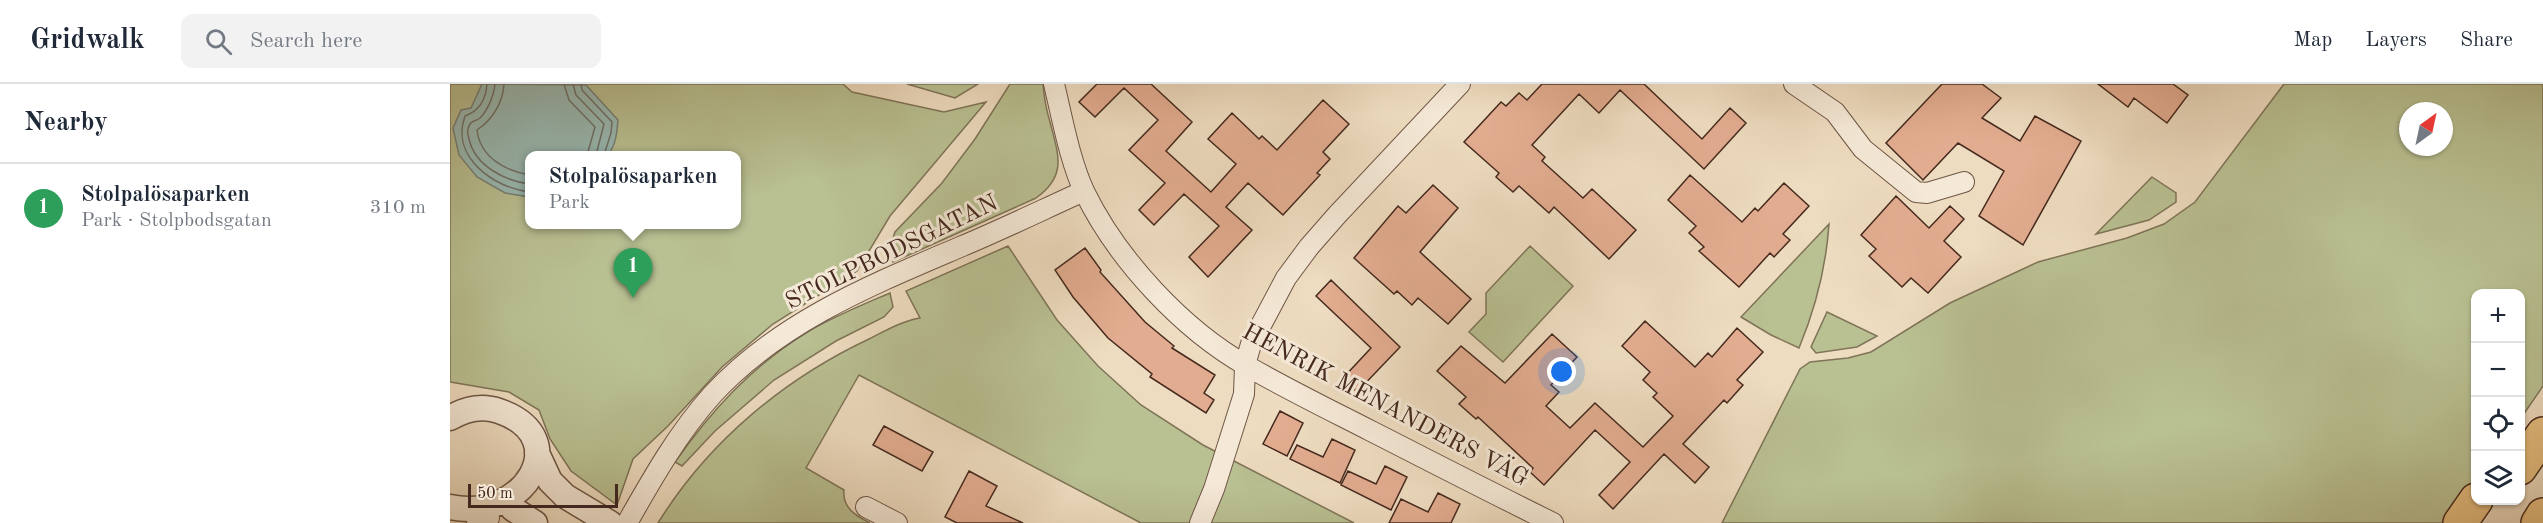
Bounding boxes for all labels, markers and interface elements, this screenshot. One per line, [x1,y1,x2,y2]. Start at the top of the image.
search box [181,14,601,68]
icon: search [202,25,235,58]
text: Gridwalk [30,27,145,55]
text: Search here [250,30,362,52]
text: Map [2293,30,2332,51]
text: Layers [2365,30,2427,51]
text: Share [2460,30,2513,51]
north arrow [2399,102,2453,156]
text: Nearby [24,110,108,136]
popup [525,151,741,229]
text: Stolpalösaparken [549,166,717,188]
text: Stolpalösaparken [81,184,250,206]
street label: STOLPBODSGATAN [782,191,1002,315]
text: Park [549,193,590,213]
text: 1 [38,198,49,218]
text: 310 m [370,198,426,218]
text: Park · Stolpbodsgatan [81,211,272,231]
pin: 1 [614,248,652,298]
map controls [2471,289,2525,505]
button: + [2471,289,2525,343]
street label: HENRIK MENANDERS VÄG [1238,318,1533,492]
button: − [2471,343,2525,397]
your location [1547,357,1576,386]
button: locate [2471,397,2525,451]
button: layers [2471,451,2525,505]
scale bar [468,481,618,508]
text: 50 m [477,486,513,502]

